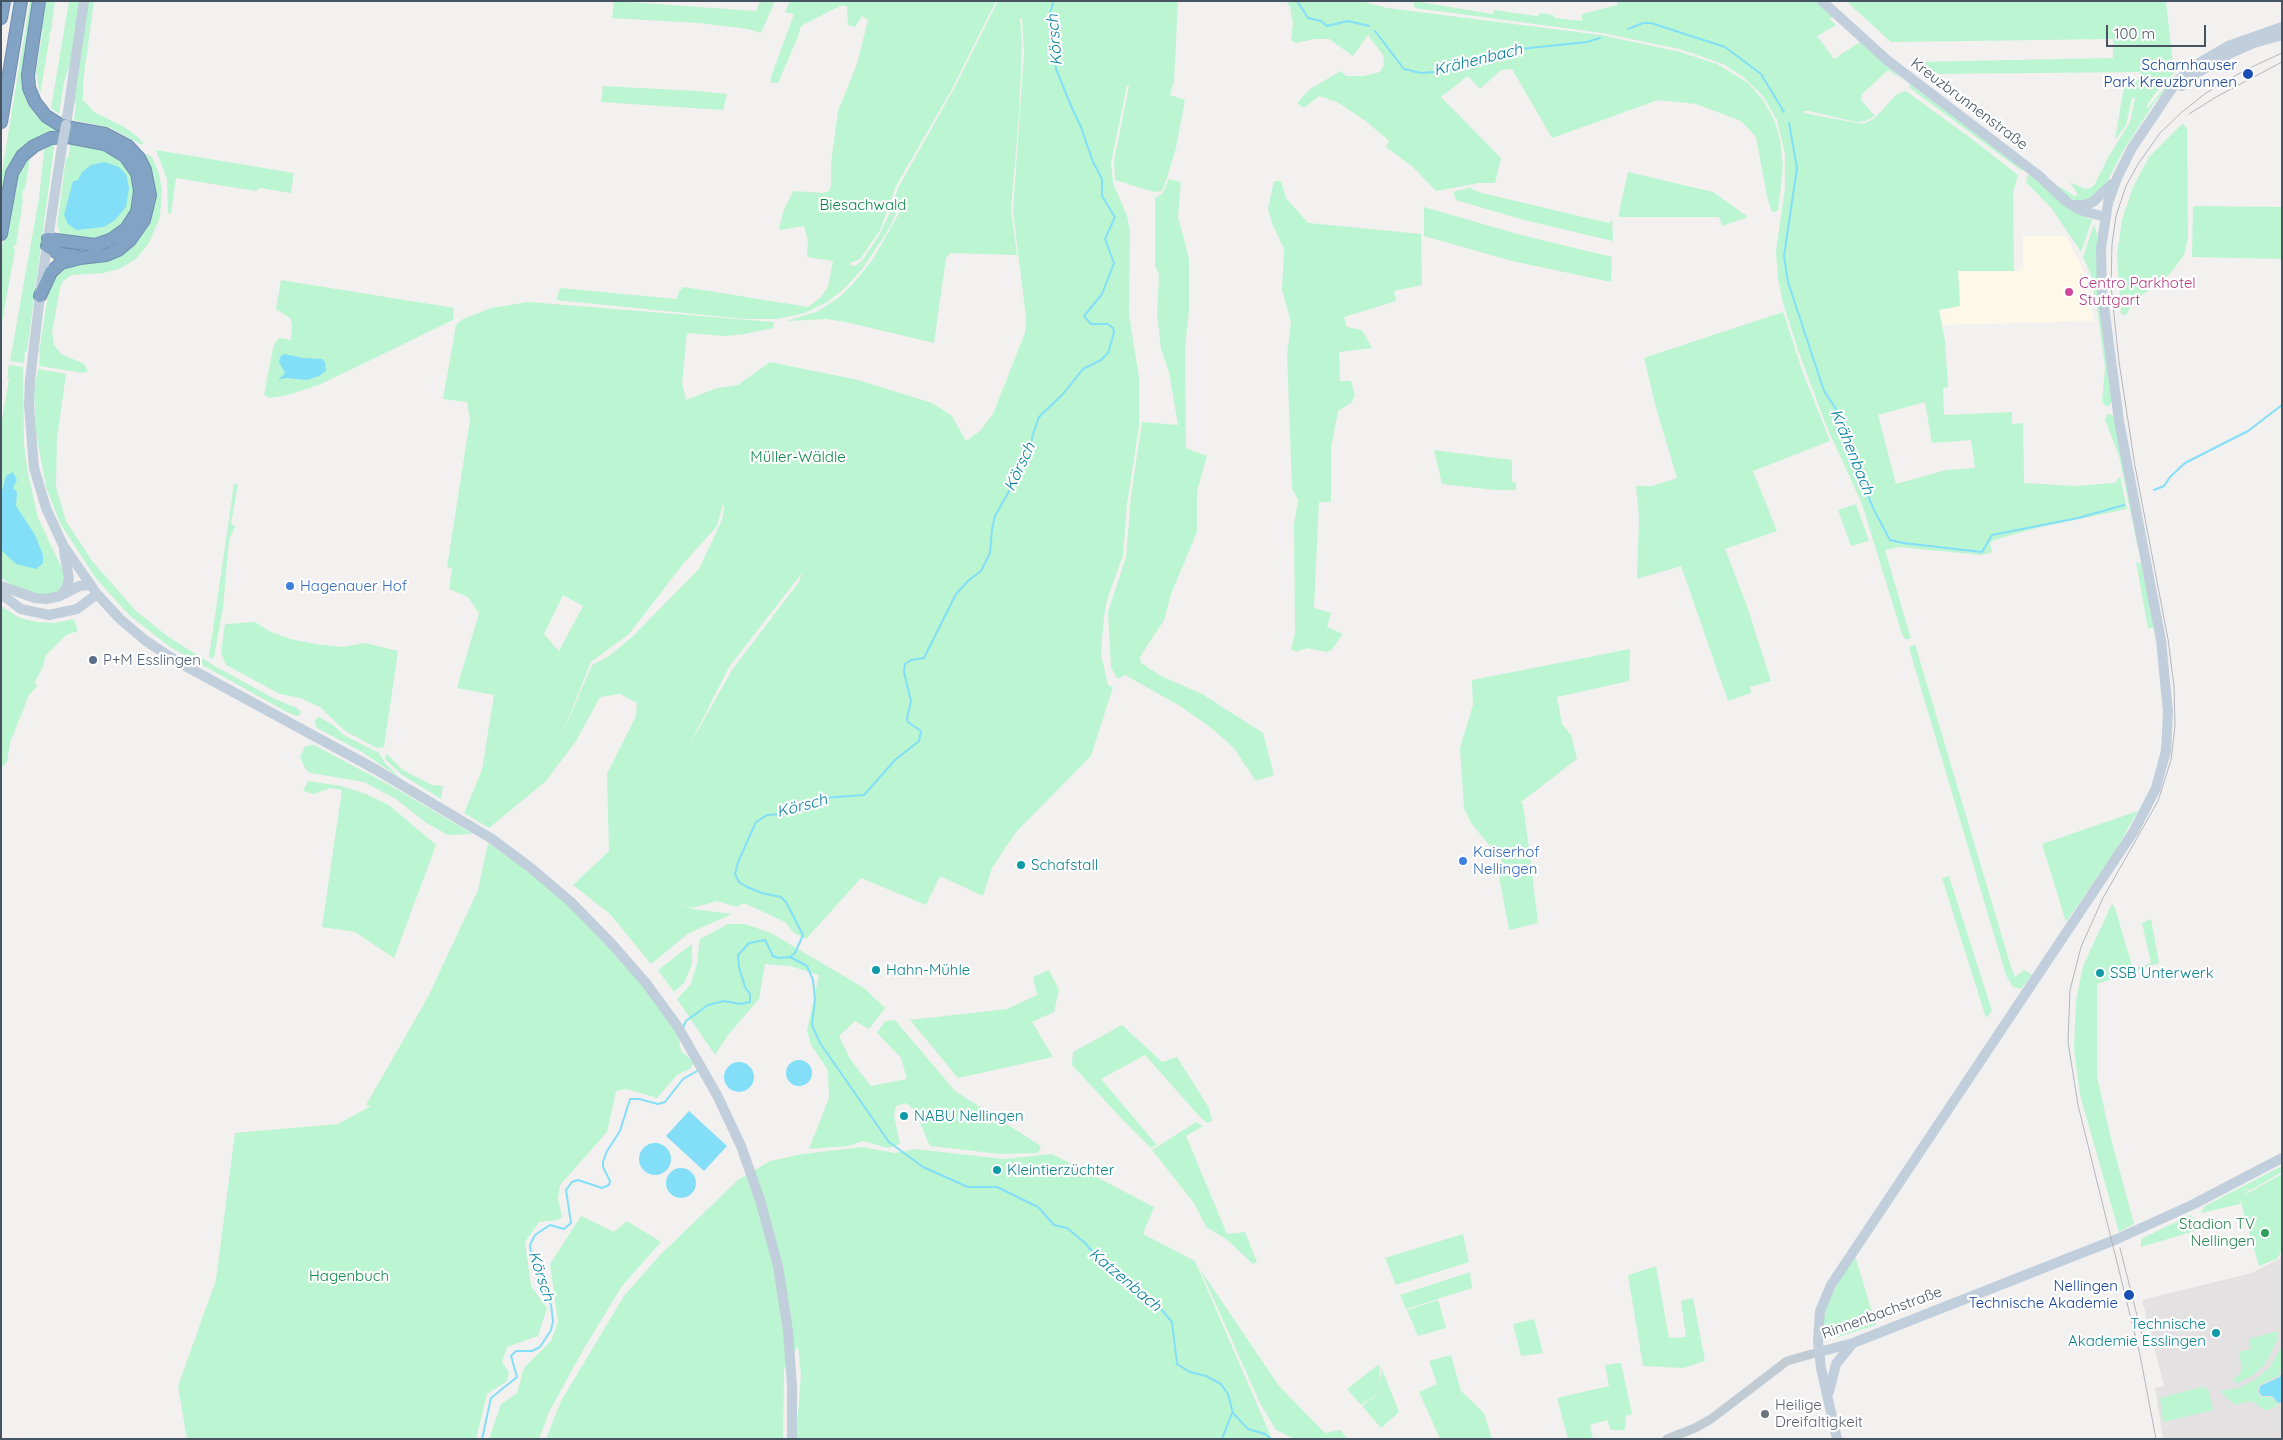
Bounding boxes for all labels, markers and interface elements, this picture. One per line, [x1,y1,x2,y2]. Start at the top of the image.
water label: Körsch [1043,14,1067,66]
scale bar [2108,15,2208,47]
text: 100 m [2114,24,2155,43]
water label: Krähenbach [1432,40,1524,80]
street label: Kreuzbrunnenstraße [1907,54,2031,154]
place label: Scharnhauser Park Kreuzbrunnen [2104,56,2237,91]
marker: Scharnhauser Park Kreuzbrunnen [2241,67,2255,81]
park label: Biesachwald [820,196,906,214]
place label: Centro Parkhotel Stuttgart [2079,274,2196,309]
marker: Centro Parkhotel Stuttgart [2063,286,2075,298]
water label: Krähenbach [1826,406,1878,498]
water label: Körsch [1000,440,1040,494]
park label: Müller-Wäldle [750,448,846,466]
place label: Hagenauer Hof [300,577,407,595]
marker: Hagenauer Hof [284,580,296,592]
place label: P+M Esslingen [103,651,201,669]
marker: P+M Esslingen [87,654,99,666]
water label: Körsch [775,790,829,822]
place label: Kaiserhof Nellingen [1473,843,1540,878]
marker: Kaiserhof Nellingen [1457,855,1469,867]
place label: Schafstall [1031,856,1098,874]
marker: Schafstall [1015,859,1027,871]
place label: Hahn-Mühle [886,961,970,979]
marker: Hahn-Mühle [870,964,882,976]
place label: SSB Unterwerk [2110,964,2214,982]
marker: SSB Unterwerk [2094,967,2106,979]
place label: NABU Nellingen [914,1107,1024,1125]
marker: NABU Nellingen [898,1110,910,1122]
place label: Kleintierzüchter [1007,1161,1115,1179]
marker: Kleintierzüchter [991,1164,1003,1176]
place label: Stadion TV Nellingen [2179,1215,2255,1250]
marker: Stadion TV Nellingen [2259,1227,2271,1239]
water label: Katzenbach [1085,1244,1165,1316]
water label: Körsch [524,1249,558,1303]
park label: Hagenbuch [309,1267,389,1285]
place label: Nellingen Technische Akademie [1969,1277,2118,1312]
street label: Rinnenbachstraße [1819,1283,1945,1343]
marker: Nellingen Technische Akademie [2122,1288,2136,1302]
place label: Technische Akademie Esslingen [2068,1315,2206,1350]
marker: Technische Akademie Esslingen [2210,1327,2222,1339]
place label: Heilige Dreifaltigkeit [1775,1396,1863,1431]
marker: Heilige Dreifaltigkeit [1759,1408,1771,1420]

